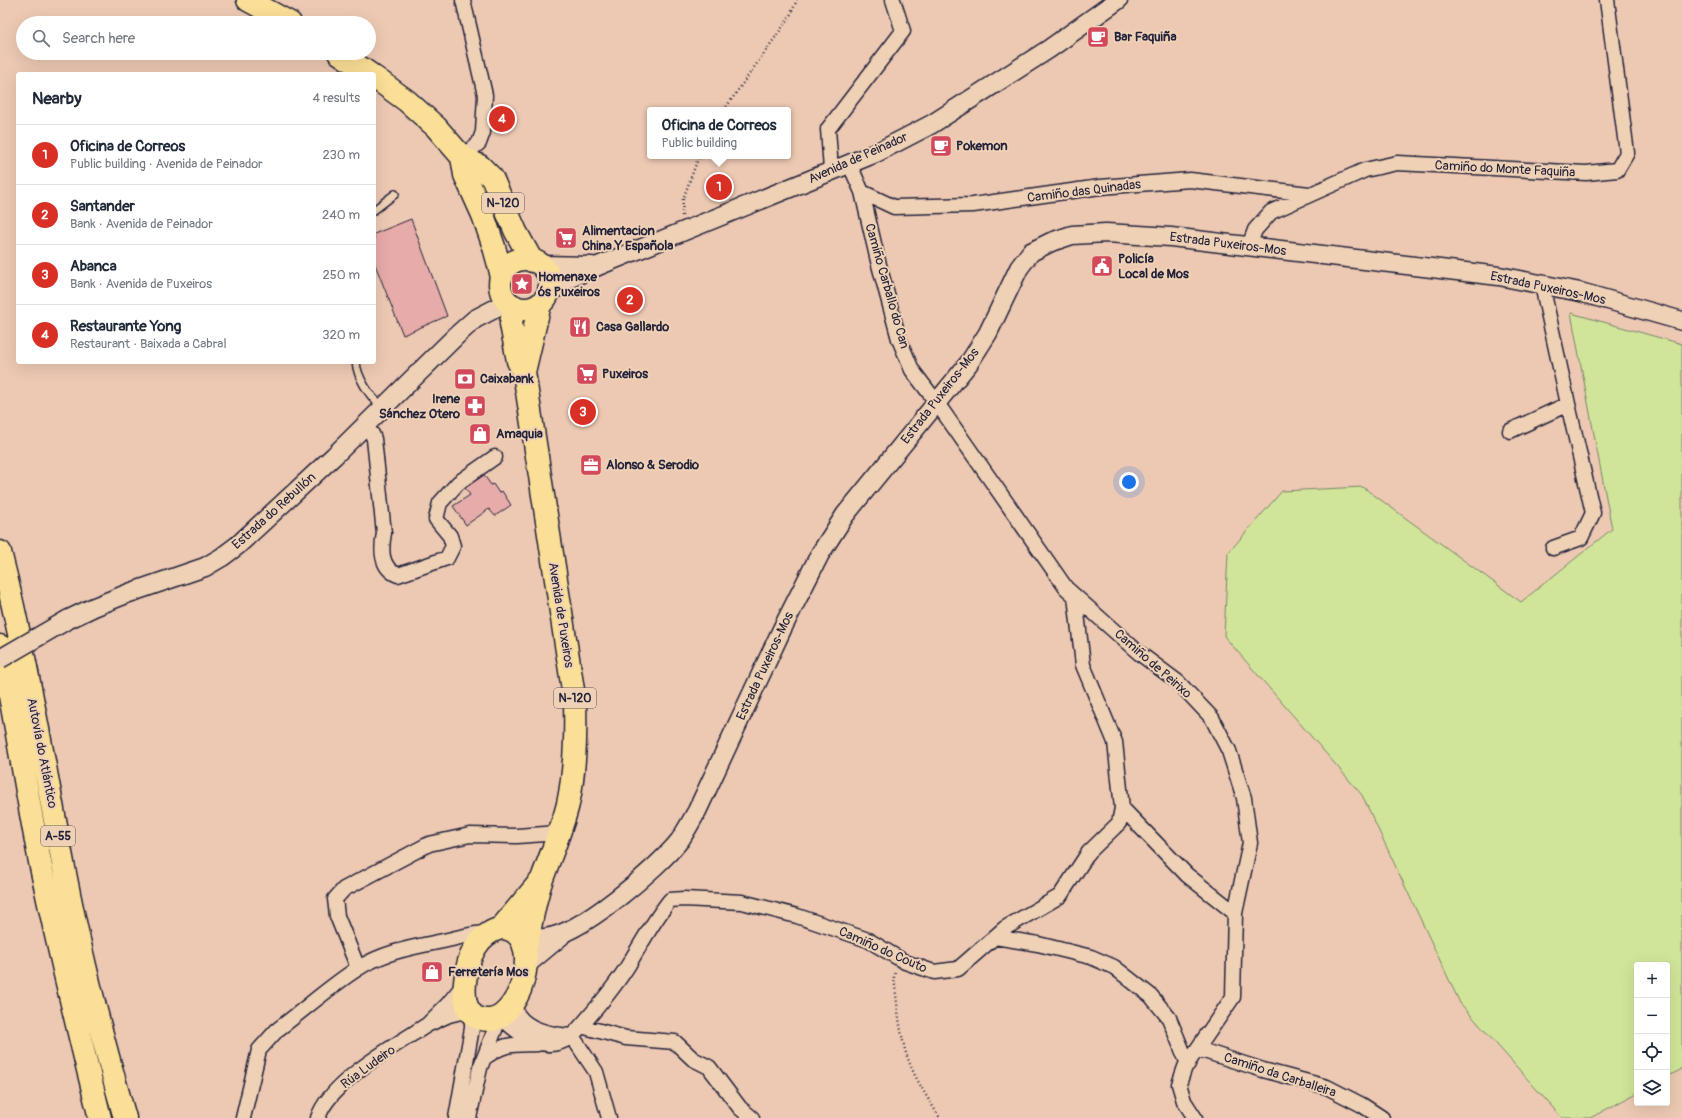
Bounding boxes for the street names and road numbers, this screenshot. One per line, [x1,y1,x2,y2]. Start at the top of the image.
street label: Avenida de Peinador [806,129,911,187]
street label: Camiño do Monte Faquiña [1434,157,1576,181]
street label: Camiño das Quinadas [1026,176,1142,206]
road number: N-120 [482,193,524,213]
street label: Camiño Carballo do Can [861,222,913,350]
street label: Estrada Puxeiros-Mos [1169,229,1287,259]
street label: Estrada Puxeiros-Mos [1489,268,1607,308]
street label: Estrada Puxeiros-Mos [898,345,983,447]
street label: Estrada do Rebullón [229,469,319,553]
street label: Avenida de Puxeiros [545,561,577,669]
street label: Estrada Puxeiros-Mos [733,609,797,723]
street label: Camiño de Peirixo [1111,626,1195,702]
road number: N-120 [554,688,596,708]
street label: Autovía do Atlántico [23,696,61,810]
road number: A-55 [41,826,75,846]
street label: Camiño do Couto [836,923,930,977]
street label: Rúa Ludeiro [338,1042,398,1092]
street label: Camiño da Carballeira [1222,1049,1338,1101]

